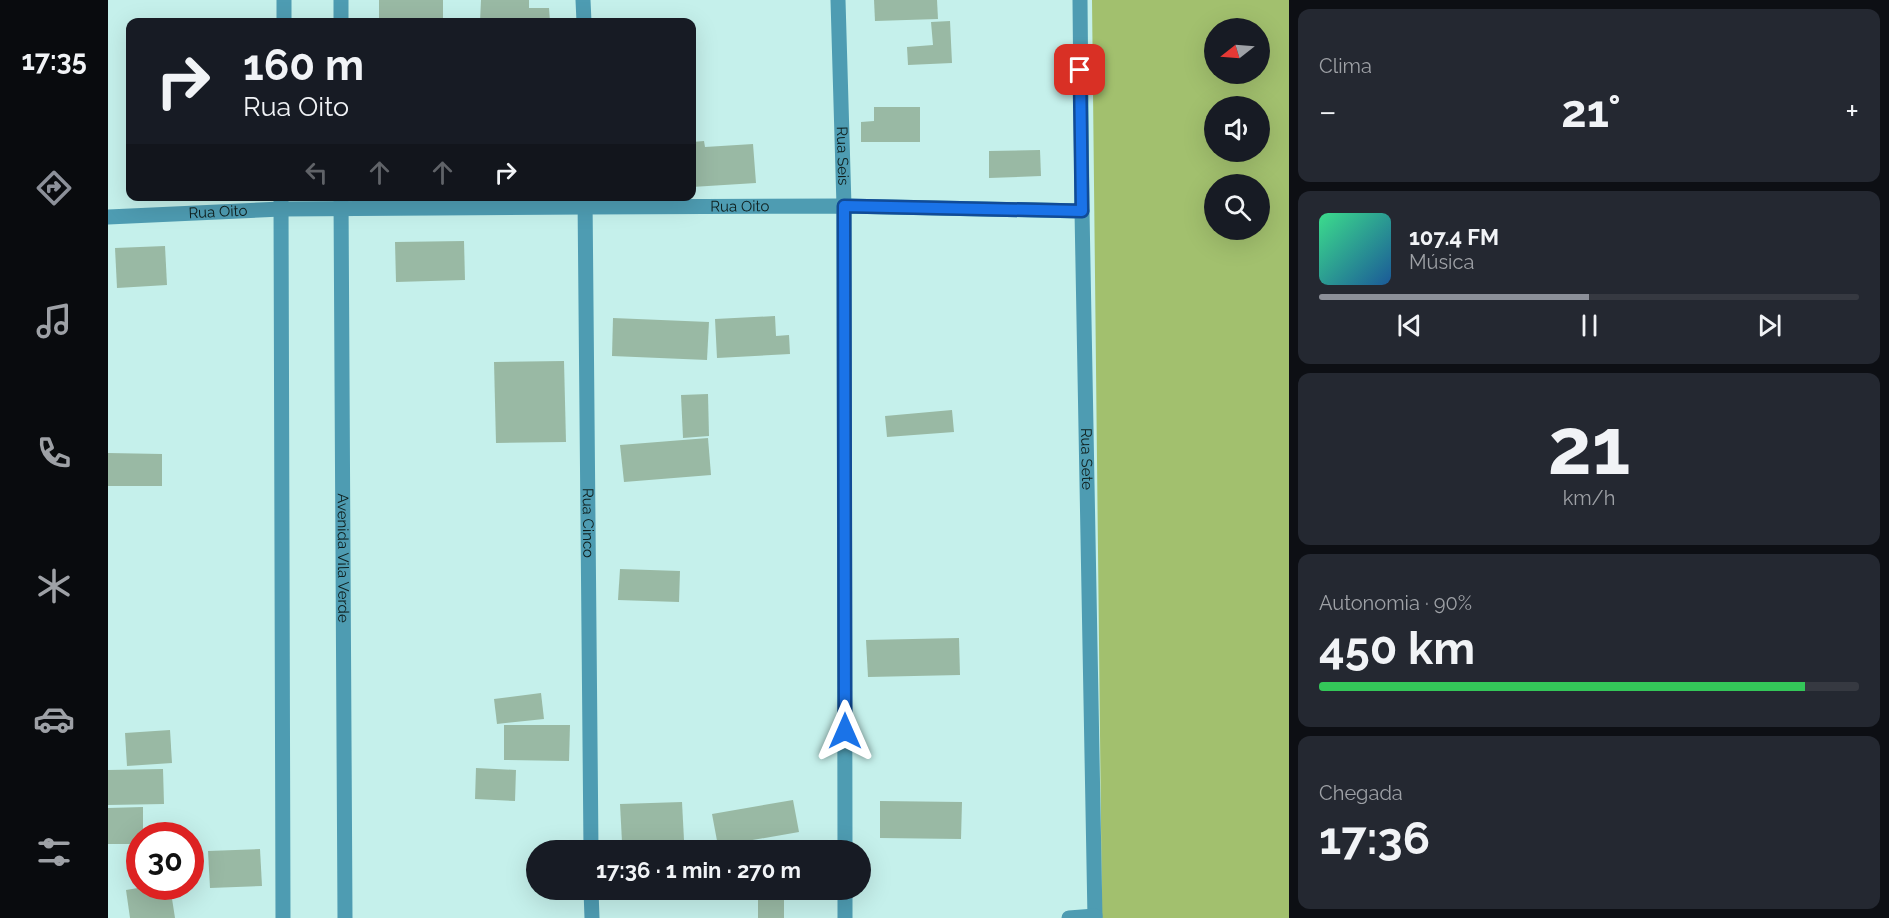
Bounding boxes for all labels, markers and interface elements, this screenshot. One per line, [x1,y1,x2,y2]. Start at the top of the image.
north arrow [1204,18,1270,84]
map controls [1204,18,1270,240]
text: 160 m [243,41,364,90]
icon: right [144,42,222,120]
pin [1054,44,1105,95]
text: 17:35 [21,45,87,76]
icon: arrive [1063,53,1096,86]
text: Clima [1319,54,1372,78]
text: 21° [1561,85,1621,138]
text: Rua Oito [243,91,349,122]
text: − [1319,92,1337,131]
text: + [1845,92,1859,131]
button: sound [1204,96,1270,162]
street label: Rua Seis [833,126,852,186]
icon: left [300,156,333,189]
icon: ahead [363,156,396,189]
icon: ahead [426,156,459,189]
icon: right [489,156,522,189]
icon: directions [33,167,75,209]
button: search [1204,174,1270,240]
street label: Rua Oito [710,197,769,216]
street label: Rua Oito [188,202,248,222]
text: 107.4 FM [1409,224,1499,250]
text: Música [1409,250,1474,274]
icon: music [33,300,75,342]
icon: previous [1393,309,1426,342]
icon: pause [1573,309,1606,342]
icon: next [1753,309,1786,342]
text: 21 [1548,401,1630,492]
street label: Rua Sete [1077,428,1096,490]
icon: phone [33,432,75,474]
text: km/h [1563,486,1615,510]
street label: Rua Cinco [579,488,597,558]
street label: Avenida Vila Verde [334,493,352,623]
icon: climate [33,565,75,607]
text: Autonomia · 90% [1319,591,1472,615]
text: 450 km [1319,622,1475,675]
icon: car [33,698,75,740]
position arrow [813,699,877,763]
text: Chegada [1319,781,1403,805]
text: 17:36 [1319,812,1430,865]
speed limit sign: 30 [126,822,204,900]
icon: filters [33,831,75,873]
text: 17:36 · 1 min · 270 m [596,857,801,883]

